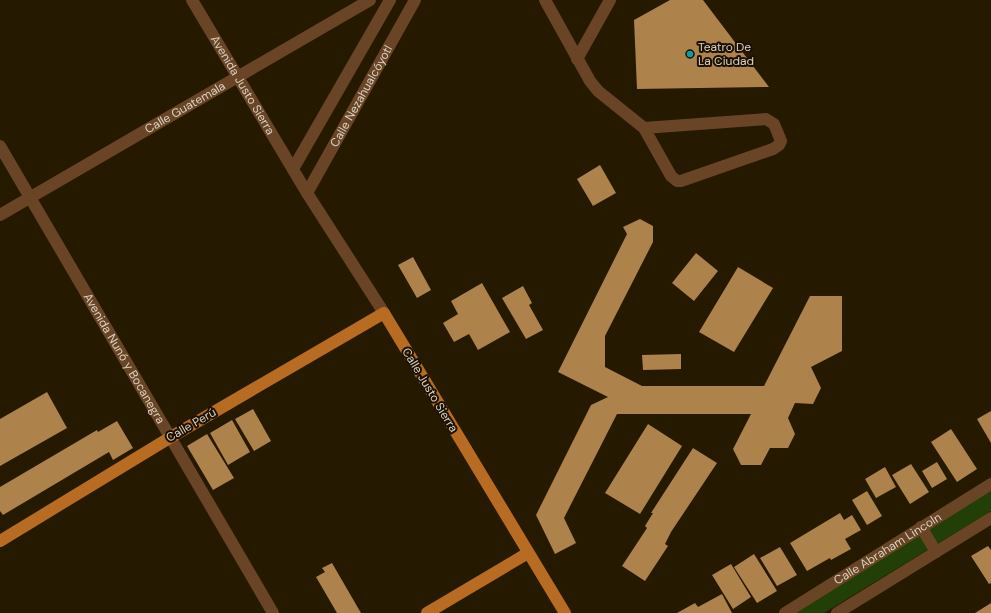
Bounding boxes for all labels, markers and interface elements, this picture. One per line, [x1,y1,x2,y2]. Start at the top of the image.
street label: Avenida Justo Sierra [207,32,278,138]
place label: Teatro De La Ciudad [698,39,754,69]
street label: Calle Nezahualcóyotl [326,42,396,150]
marker: Teatro De La Ciudad [685,49,695,59]
street label: Calle Guatemala [142,78,228,137]
street label: Avenida Nunó y Bocanegra [80,290,169,427]
street label: Calle Justo Sierra [398,345,462,435]
street label: Calle Perú [163,404,219,446]
street label: Calle Abraham Lincoln [831,509,944,588]

